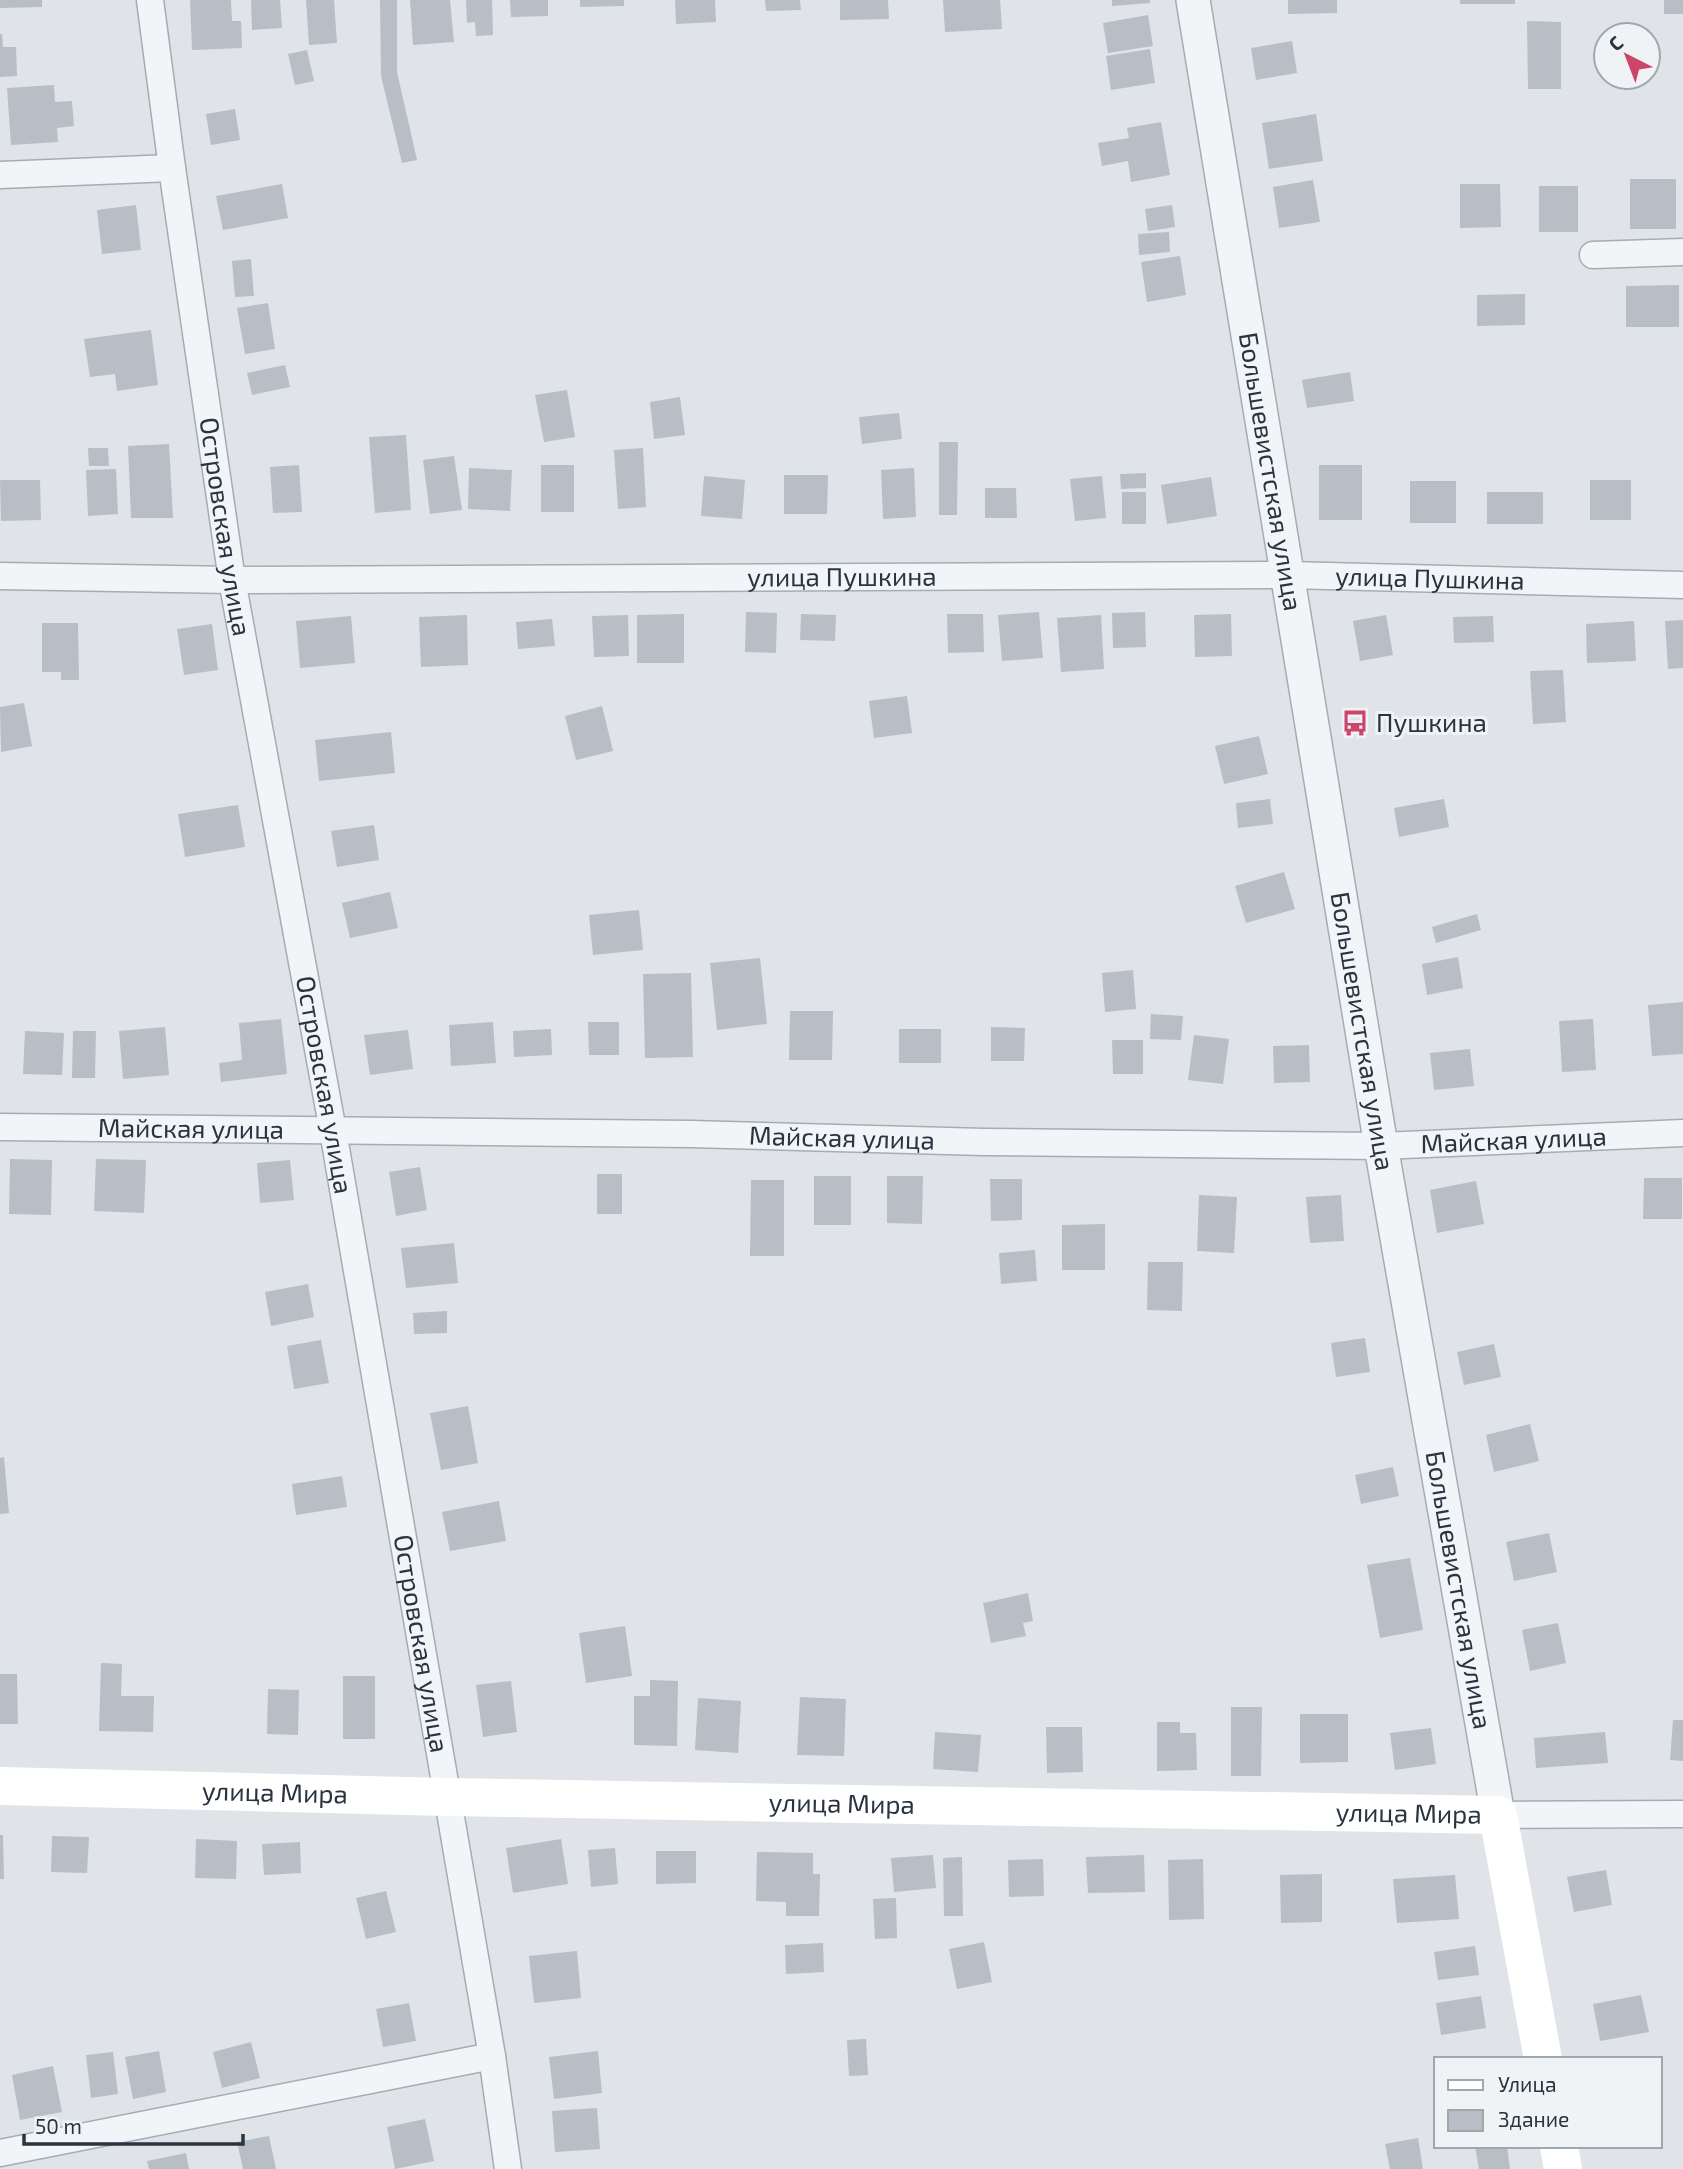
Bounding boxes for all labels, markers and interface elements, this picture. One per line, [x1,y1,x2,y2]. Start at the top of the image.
north arrow [1592,21,1662,91]
text: С [1603,31,1627,55]
street label: Большевистская улица [1234,330,1310,613]
street label: Островская улица [194,415,259,638]
street label: улица Пушкина [1335,559,1525,595]
street label: улица Пушкина [747,560,937,593]
place label: Пушкина [1376,706,1487,738]
bus stop icon: Пушкина [1340,708,1370,738]
street label: Большевистская улица [1326,889,1402,1173]
street label: Островская улица [291,973,361,1196]
street label: Майская улица [98,1111,284,1144]
street label: Майская улица [748,1119,935,1155]
street label: Майская улица [1420,1119,1607,1158]
street label: Большевистская улица [1421,1448,1500,1731]
street label: Островская улица [389,1532,457,1755]
street label: улица Мира [202,1774,348,1809]
street label: улица Мира [769,1786,915,1819]
street label: улица Мира [1335,1795,1482,1829]
legend [1434,2057,1662,2148]
text: Улица [1498,2071,1557,2096]
scale bar [24,2102,243,2146]
text: Здание [1498,2106,1569,2131]
text: 50 m [35,2113,82,2138]

